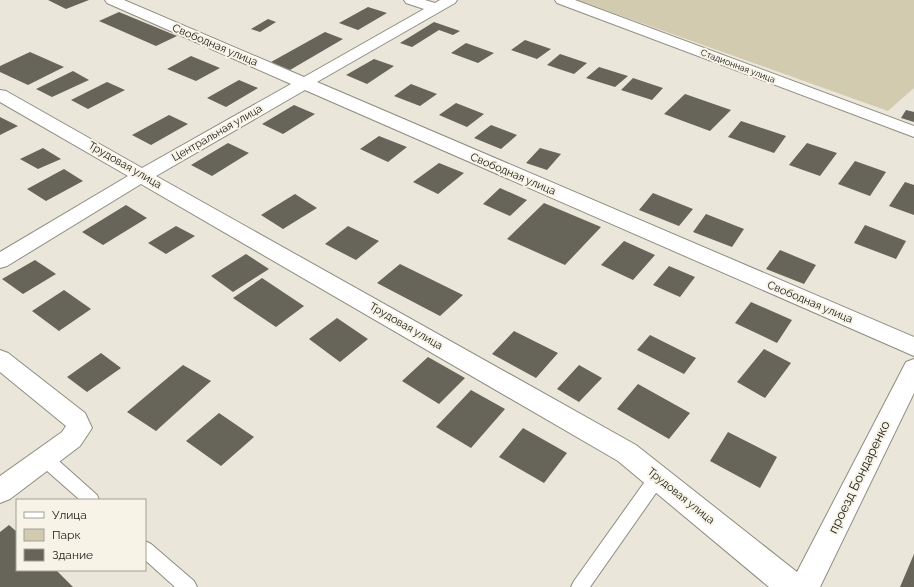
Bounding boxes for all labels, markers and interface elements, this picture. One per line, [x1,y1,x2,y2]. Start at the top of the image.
street label: Свободная улица [170,21,260,69]
street label: Стадионная улица [699,47,777,85]
street label: Центральная улица [169,102,265,164]
street label: Трудовая улица [86,139,164,191]
street label: Свободная улица [468,150,558,198]
street label: Свободная улица [765,278,855,326]
street label: Трудовая улица [367,300,445,352]
street label: проезд Бондаренко [825,418,893,536]
street label: Трудовая улица [645,465,717,527]
legend [16,499,146,571]
text: Улица [52,508,87,522]
text: Парк [52,528,81,542]
text: Здание [52,548,93,562]

